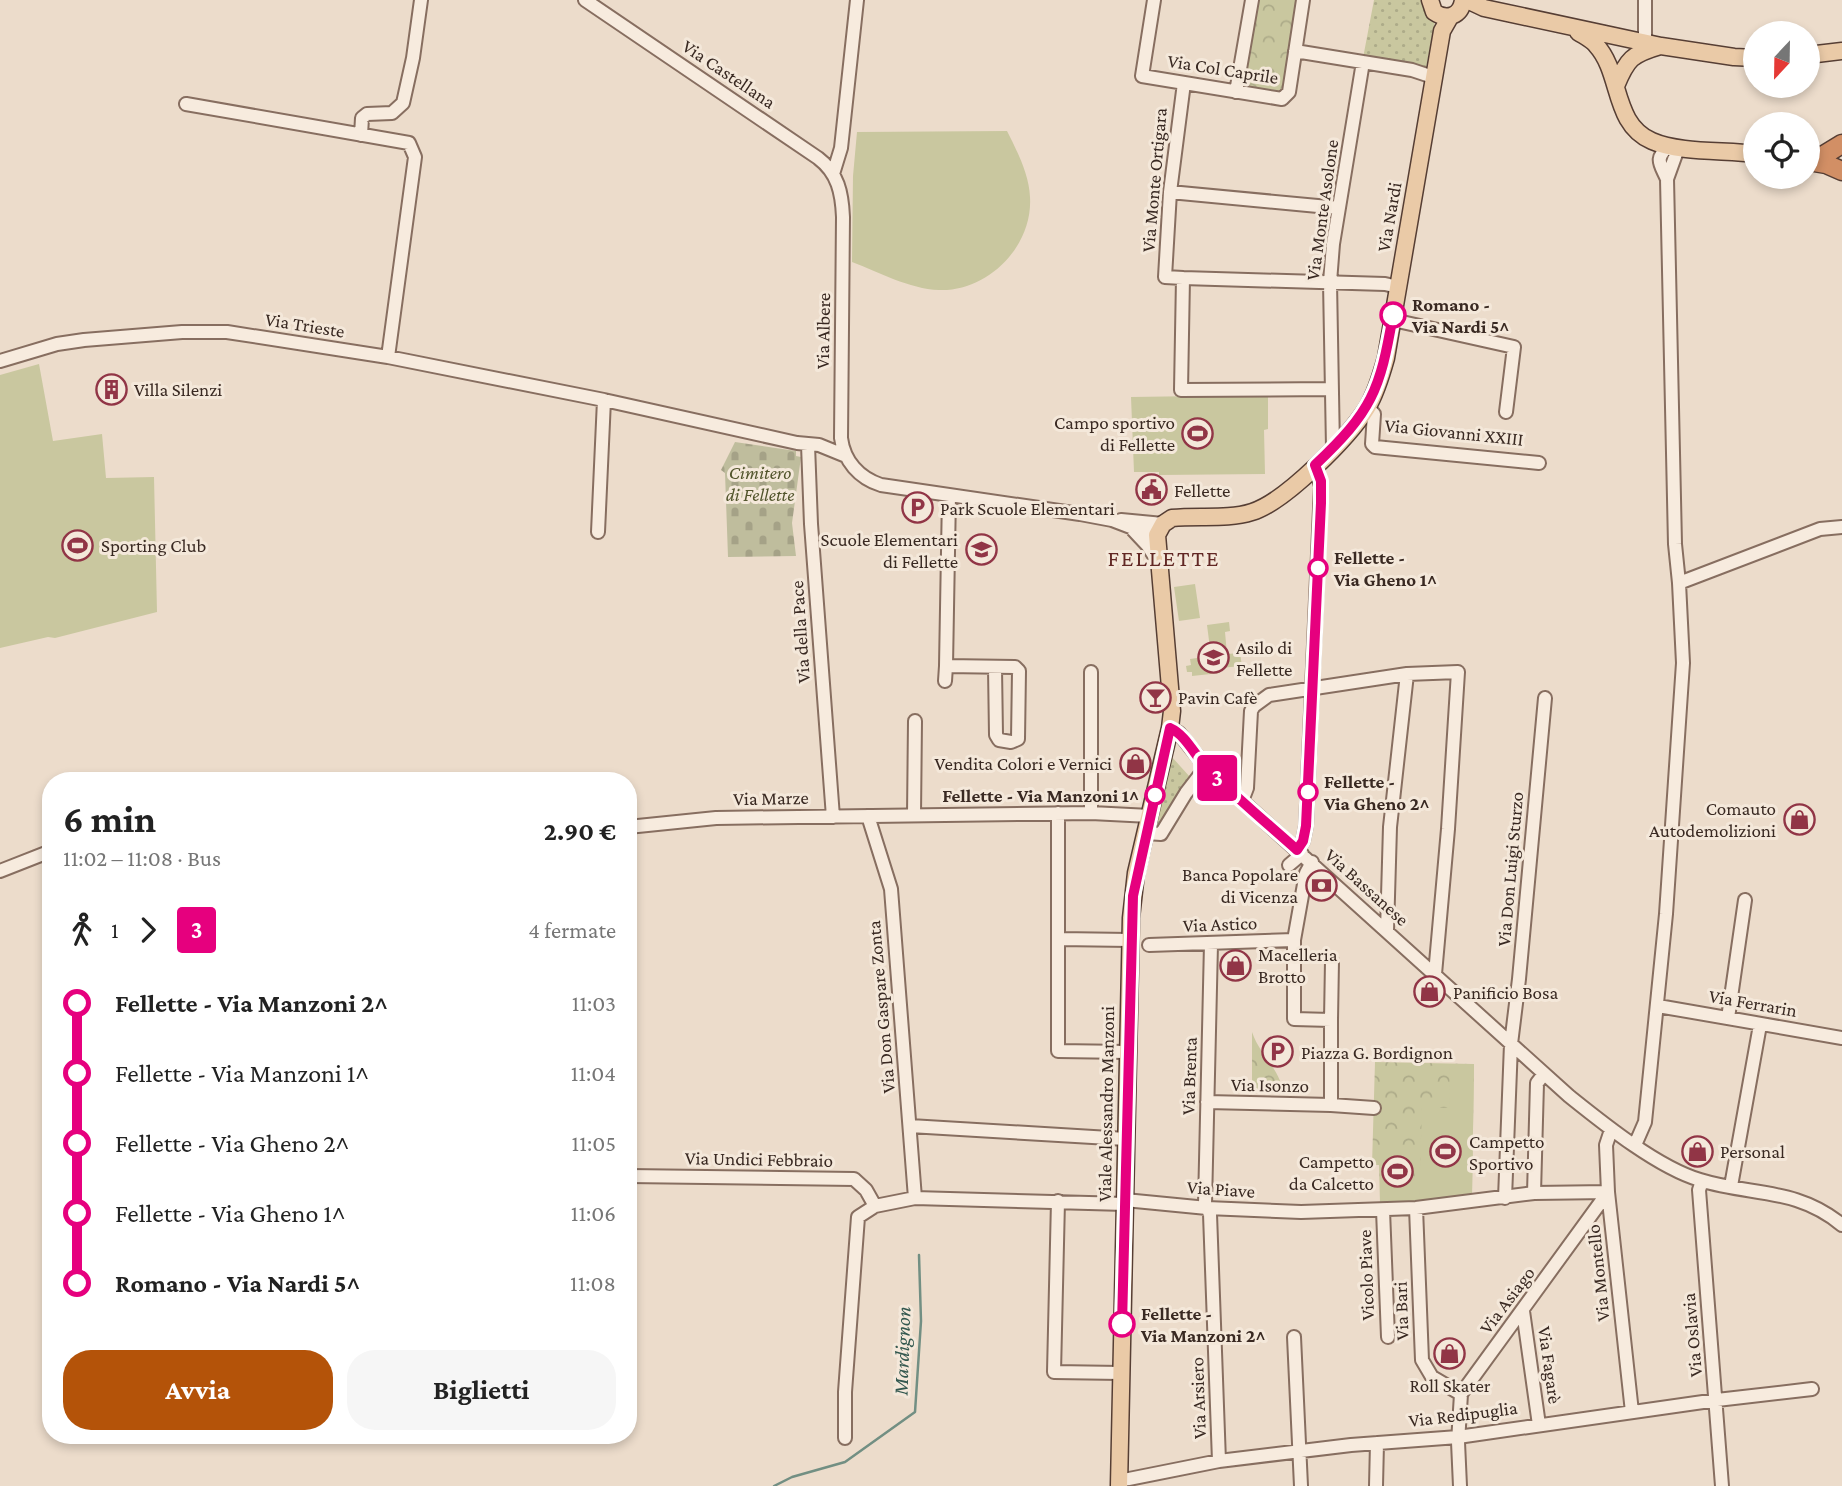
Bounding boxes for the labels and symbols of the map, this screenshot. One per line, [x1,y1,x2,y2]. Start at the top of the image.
north arrow [1743,21,1820,98]
street label: Via Castellana [679,35,780,113]
street label: Via Col Caprile [1166,50,1280,88]
street label: Via Monte Ortigara [1137,107,1171,253]
street label: Via Monte Asolone [1302,138,1342,282]
street label: Via Nardi [1373,181,1405,253]
street label: Via Albere [812,293,834,369]
place label: Romano - Via Nardi 5^ [1411,294,1509,337]
marker: Romano - Via Nardi 5^ [1380,302,1406,328]
street label: Via Trieste [264,308,346,342]
building icon: Villa Silenzi [94,372,128,406]
place label: Villa Silenzi [134,379,222,400]
place label: Campo sportivo di Fellette [1054,412,1175,455]
street label: Via Giovanni XXIII [1384,414,1524,450]
sports icon: Campo sportivo di Fellette [1181,416,1215,450]
park label: Cimitero di Fellette [726,462,794,505]
public building icon: Fellette [1134,473,1168,507]
place label: Fellette [1174,480,1230,501]
parking icon: Park Scuole Elementari [900,491,934,525]
place label: Park Scuole Elementari [940,498,1115,519]
sports icon: Sporting Club [61,528,95,562]
place label: Scuole Elementari di Fellette [821,529,958,572]
school or university icon: Scuole Elementari di Fellette [964,533,998,567]
place label: Sporting Club [101,535,207,556]
district label: FELLETTE [1108,545,1220,571]
place label: Fellette - Via Gheno 1^ [1333,547,1437,590]
marker: Fellette - Via Gheno 1^ [1308,558,1328,578]
street label: Via della Pace [786,580,814,684]
place label: Asilo di Fellette [1236,637,1292,680]
school or university icon: Asilo di Fellette [1196,641,1230,675]
bar icon: Pavin Cafè [1138,680,1172,714]
place label: Pavin Cafè [1178,687,1257,708]
shop icon: Vendita Colori e Vernici [1118,746,1152,780]
place label: Vendita Colori e Vernici [935,753,1112,774]
line badge: 3 [1194,755,1240,801]
place label: Fellette - Via Gheno 2^ [1323,771,1430,814]
marker: Fellette - Via Gheno 2^ [1298,782,1318,802]
place label: Fellette - Via Manzoni 1^ [942,785,1139,806]
marker: Fellette - Via Manzoni 1^ [1145,785,1165,805]
street label: Via Marze [733,787,809,809]
street label: Via Don Luigi Sturzo [1493,791,1527,947]
place label: Comauto Autodemolizioni [1649,798,1776,841]
shop icon: Comauto Autodemolizioni [1782,802,1816,836]
street label: Via Bassanese [1321,844,1413,930]
place label: Banca Popolare di Vicenza [1182,864,1298,907]
bank icon: Banca Popolare di Vicenza [1304,868,1338,902]
street label: Via Astico [1182,912,1258,936]
street label: Via Don Gaspare Zonta [863,919,899,1094]
place label: Macelleria Brotto [1258,944,1338,987]
shop icon: Macelleria Brotto [1218,948,1252,982]
shop icon: Panificio Bosa [1413,975,1447,1009]
place label: Panificio Bosa [1453,982,1559,1003]
street label: Via Ferrarin [1707,985,1799,1021]
street label: Viale Alessandro Manzoni [1094,1006,1118,1202]
parking icon: Piazza G. Bordignon [1261,1035,1295,1069]
street label: Via Brenta [1177,1036,1201,1115]
place label: Piazza G. Bordignon [1301,1042,1453,1063]
street label: Via Isonzo [1231,1074,1309,1096]
place label: Campetto Sportivo [1469,1131,1544,1174]
shop icon: Personal [1680,1134,1714,1168]
sports icon: Campetto Sportivo [1429,1135,1463,1169]
place label: Personal [1720,1141,1785,1162]
street label: Via Undici Febbraio [685,1147,833,1171]
place label: Campetto da Calcetto [1289,1151,1374,1194]
sports icon: Campetto da Calcetto [1380,1155,1414,1189]
street label: Via Piave [1186,1176,1256,1202]
street label: Via Montello [1582,1224,1614,1322]
street label: Vicolo Piave [1354,1229,1378,1321]
street label: Via Asiago [1475,1262,1539,1338]
street label: Via Bari [1389,1281,1413,1341]
street label: Via Oslavia [1678,1292,1706,1378]
place label: Fellette - Via Manzoni 2^ [1140,1303,1265,1346]
water label: Mardignon [888,1306,916,1397]
marker: Fellette - Via Manzoni 2^ [1109,1311,1135,1337]
street label: Via Fagarè [1534,1325,1566,1405]
shop icon: Roll Skater [1433,1337,1467,1371]
street label: Via Arsiero [1186,1357,1210,1439]
place label: Roll Skater [1409,1375,1491,1396]
street label: Via Redipuglia [1407,1397,1519,1431]

